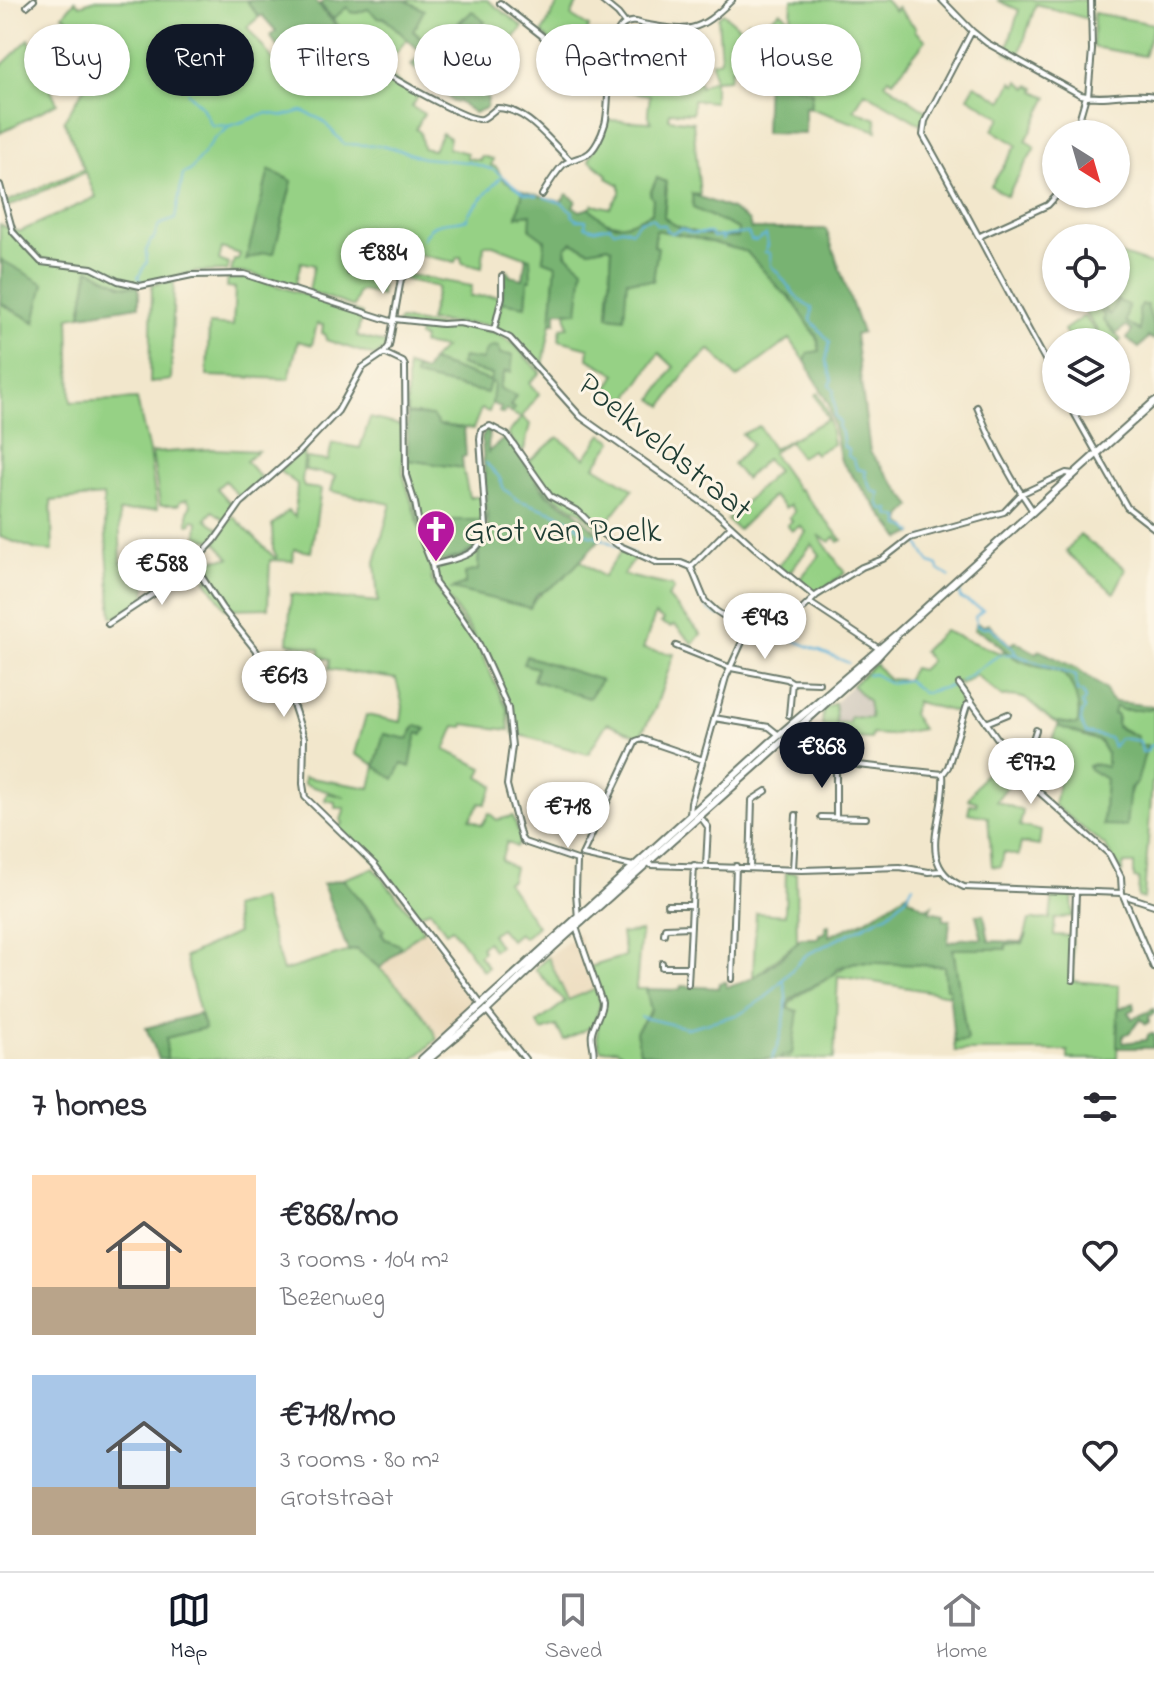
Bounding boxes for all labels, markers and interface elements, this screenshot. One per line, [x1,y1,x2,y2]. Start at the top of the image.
chip: Buy [24,24,130,96]
chip: Rent [146,24,254,96]
chip: Filters [270,24,398,96]
chip: New [414,24,520,96]
chip: Apartment [536,24,715,96]
chip: House [731,24,861,96]
north arrow [1042,120,1130,208]
map controls [1042,120,1130,416]
button: locate [1042,224,1130,312]
pin: €884 [336,228,430,296]
text: €884 [359,235,407,273]
button: layers [1042,328,1130,416]
street label: Poelkveldstraat [565,362,762,534]
church icon: Grot van Poelk [415,508,457,563]
place label: Grot van Poelk [464,508,661,558]
pin: €588 [115,539,209,607]
text: €588 [136,546,188,584]
pin: €943 [718,593,812,661]
text: €943 [741,600,789,638]
pin: €613 [237,651,331,719]
text: €613 [260,658,308,696]
pin: €868 [775,722,869,790]
text: €868 [797,729,847,767]
pin: €972 [984,738,1078,806]
text: €972 [1006,745,1056,783]
pin: €718 [521,782,615,850]
text: €718 [545,789,591,827]
text: 7 homes [32,1082,147,1132]
icon: filters [1078,1085,1122,1129]
text: €868/mo [280,1192,399,1242]
icon: home [96,1207,192,1303]
icon: heart [1078,1233,1122,1277]
text: 3 rooms · 104 m² [280,1242,449,1280]
text: Bezenweg [280,1280,385,1318]
text: €718/mo [280,1392,396,1442]
icon: home [96,1407,192,1503]
icon: heart [1078,1433,1122,1477]
text: 3 rooms · 80 m² [280,1442,440,1480]
text: Grotstraat [280,1480,393,1518]
tab: Map [167,1588,211,1668]
tab: Saved [545,1588,602,1668]
tab: Home [936,1588,987,1668]

